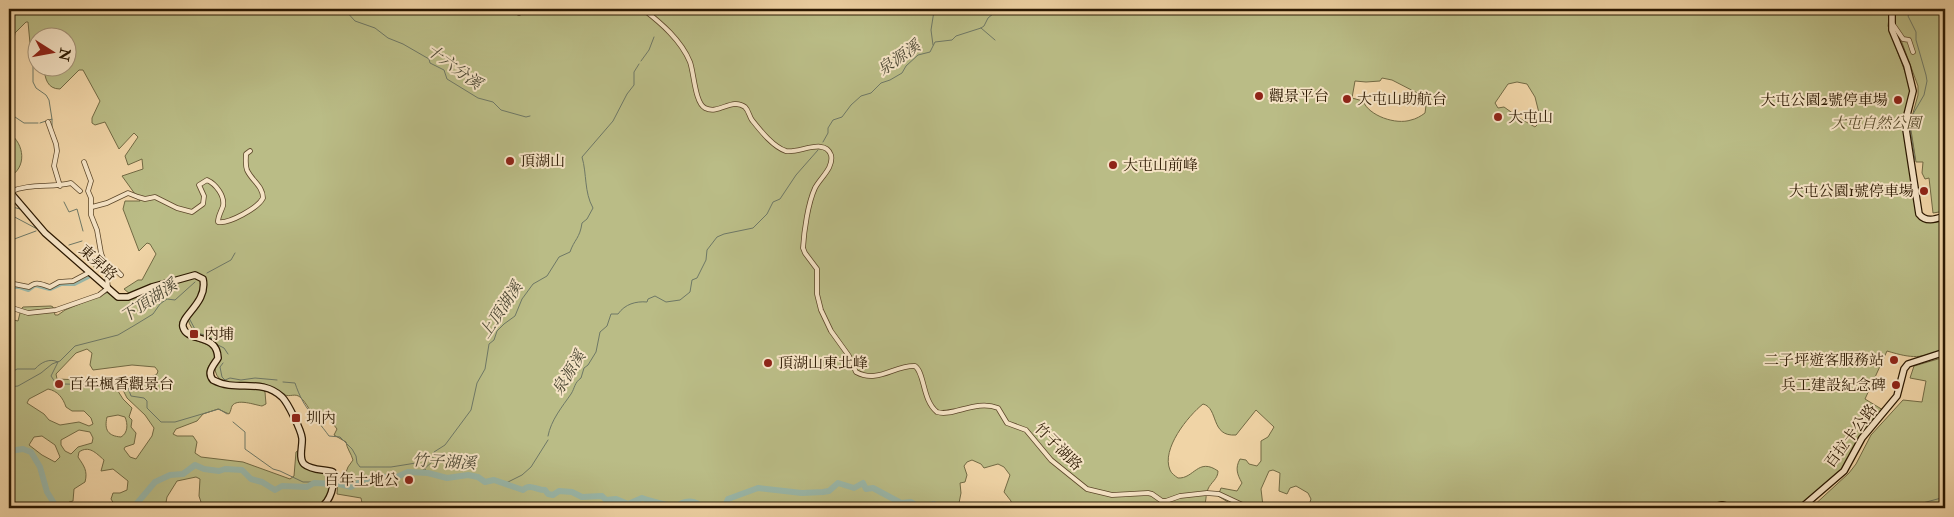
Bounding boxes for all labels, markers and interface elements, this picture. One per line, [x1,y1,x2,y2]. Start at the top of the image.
north arrow [28,28,78,78]
water label: 泉源溪 [874,35,926,80]
water label: 十六分溪 [422,40,487,95]
text: N [55,46,74,63]
place label: 觀景平台 [1269,87,1329,106]
marker: 觀景平台 [1253,90,1265,102]
place label: 大屯山助航台 [1357,90,1447,109]
place label: 大屯公園2號停車場 [1760,91,1888,110]
marker: 大屯山助航台 [1341,93,1353,105]
marker: 大屯公園2號停車場 [1892,94,1904,106]
place label: 大屯山 [1508,108,1553,127]
marker: 大屯山 [1492,111,1504,123]
park label: 大屯自然公園 [1831,114,1923,133]
place label: 頂湖山 [520,152,565,171]
marker: 頂湖山 [504,155,516,167]
place label: 大屯山前峰 [1123,156,1198,175]
marker: 大屯山前峰 [1107,159,1119,171]
place label: 大屯公園1號停車場 [1789,182,1914,201]
marker: 大屯公園1號停車場 [1918,185,1930,197]
street label: 東昇路 [75,241,121,285]
water label: 下頂湖溪 [117,274,183,327]
water label: 上頂湖溪 [475,276,528,342]
place label: 內埔 [204,325,234,344]
marker: 內埔 [188,328,200,340]
water label: 泉源溪 [548,346,591,399]
place label: 二子坪遊客服務站 [1764,351,1884,370]
place label: 頂湖山東北峰 [778,354,868,373]
marker: 二子坪遊客服務站 [1888,354,1900,366]
marker: 頂湖山東北峰 [762,357,774,369]
place label: 百年楓香觀景台 [69,375,174,394]
place label: 兵工建設紀念碑 [1781,376,1886,395]
marker: 百年楓香觀景台 [53,378,65,390]
marker: 兵工建設紀念碑 [1890,379,1902,391]
street label: 百拉卡公路 [1821,400,1881,472]
place label: 圳內 [306,409,336,428]
marker: 圳內 [290,412,302,424]
street label: 竹子湖路 [1030,419,1086,475]
water label: 竹子湖溪 [412,450,478,474]
place label: 百年土地公 [324,471,399,490]
marker: 百年土地公 [403,474,415,486]

